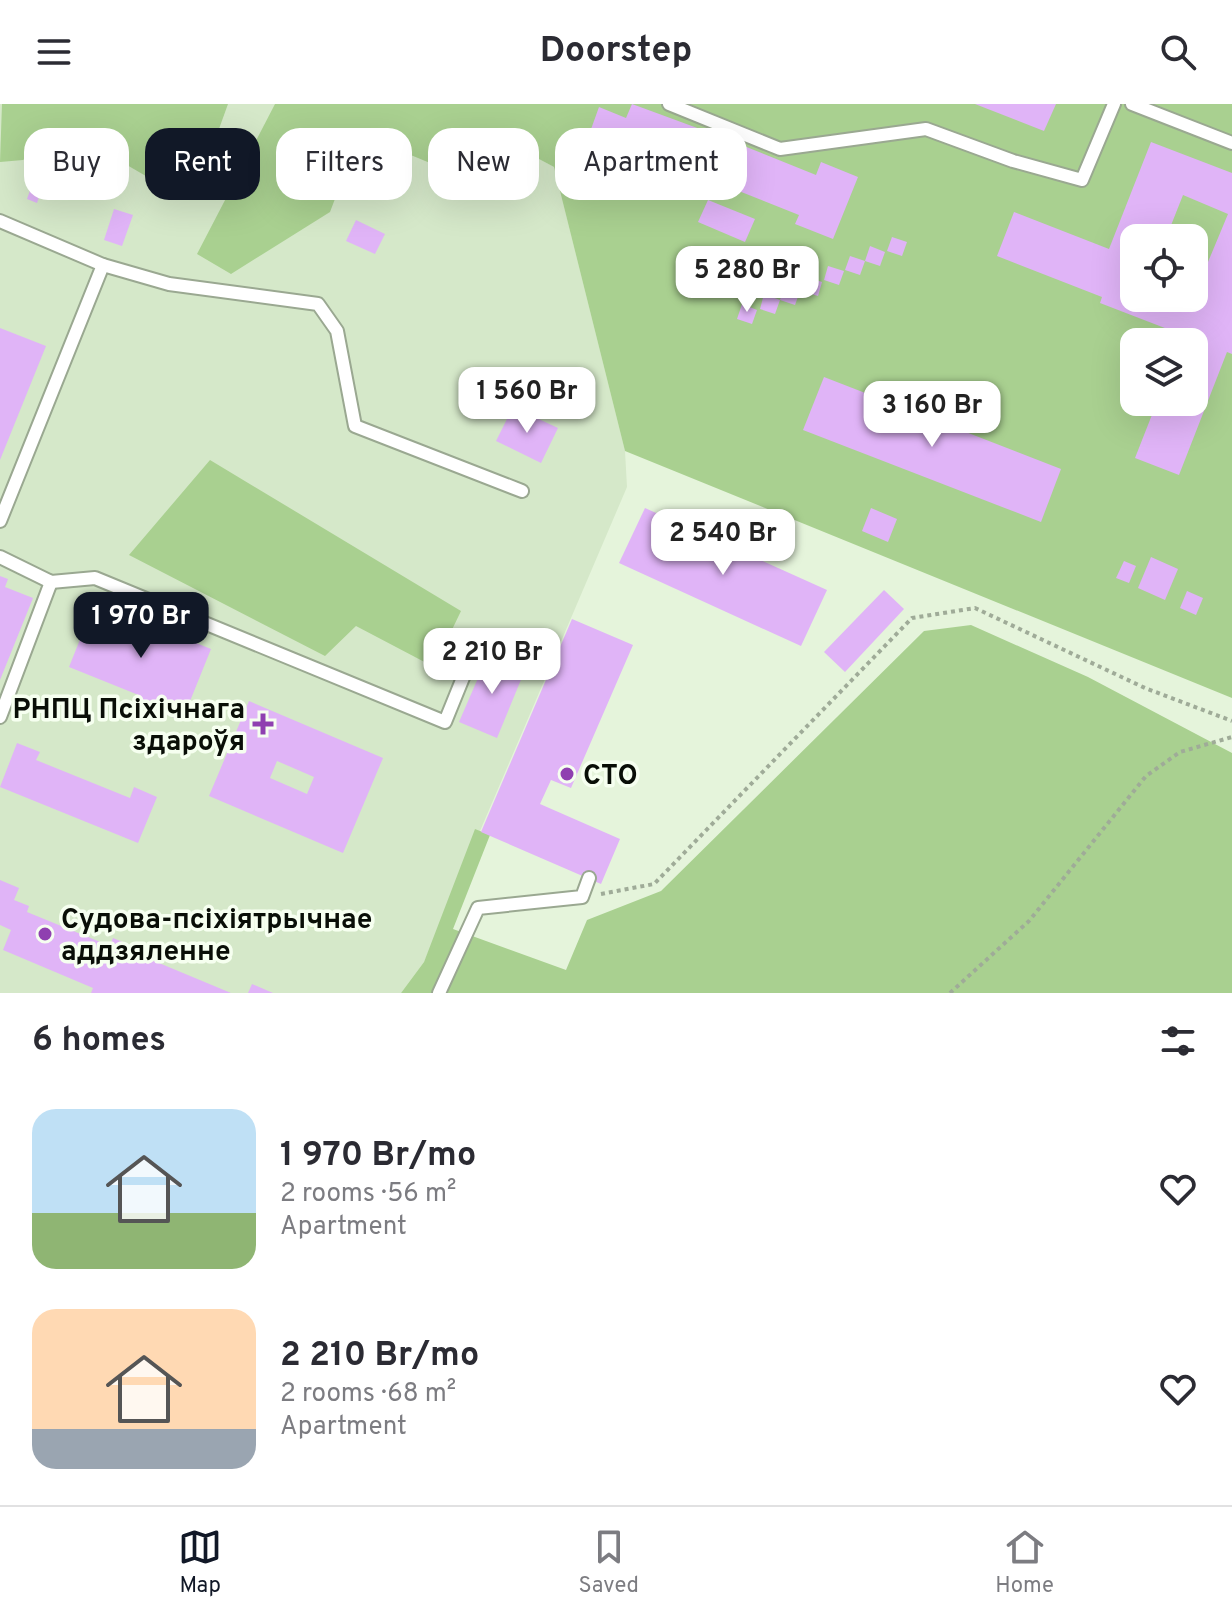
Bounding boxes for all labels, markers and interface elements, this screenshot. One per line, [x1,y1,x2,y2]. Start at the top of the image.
text: Doorstep [540,29,692,75]
icon: menu [32,30,76,74]
icon: search [1156,30,1200,74]
chip: Buy [24,128,129,200]
chip: Rent [145,128,260,200]
chip: Filters [276,128,412,200]
chip: New [428,128,539,200]
chip: Apartment [555,128,747,200]
map controls [1120,224,1208,416]
button: locate [1120,224,1208,312]
pin: 5 280 Br [664,246,830,314]
text: 5 280 Br [694,255,800,288]
button: layers [1120,328,1208,416]
pin: 1 560 Br [444,367,610,435]
text: 1 560 Br [476,376,578,409]
pin: 3 160 Br [849,381,1015,449]
text: 3 160 Br [882,390,982,423]
pin: 2 540 Br [640,509,806,577]
text: 2 540 Br [669,518,777,551]
pin: 1 970 Br [58,592,224,660]
text: 1 970 Br [92,601,190,634]
pin: 2 210 Br [409,628,575,696]
text: 2 210 Br [441,637,543,670]
place label: РНПЦ Псіхічнага здароўя [13,693,245,761]
marker: РНПЦ Псіхічнага здароўя [252,713,274,735]
place label: СТО [583,759,638,795]
marker: СТО [558,765,576,783]
place label: Судова-псіхіятрычнае аддзяленне [61,903,372,971]
marker: Судова-псіхіятрычнае аддзяленне [36,925,54,943]
icon: filters [1156,1019,1200,1063]
text: 6 homes [32,1020,166,1063]
text: 1 970 Br/mo [280,1135,476,1178]
icon: home [96,1141,192,1237]
icon: heart [1156,1167,1200,1211]
text: 2 rooms · 56 m² [280,1178,456,1211]
text: Apartment [280,1211,407,1244]
text: 2 210 Br/mo [280,1335,479,1378]
icon: home [96,1341,192,1437]
icon: heart [1156,1367,1200,1411]
text: 2 rooms · 68 m² [280,1378,456,1411]
text: Apartment [280,1411,407,1444]
tab: Map [178,1525,222,1600]
tab: Saved [579,1525,639,1600]
tab: Home [995,1525,1054,1600]

